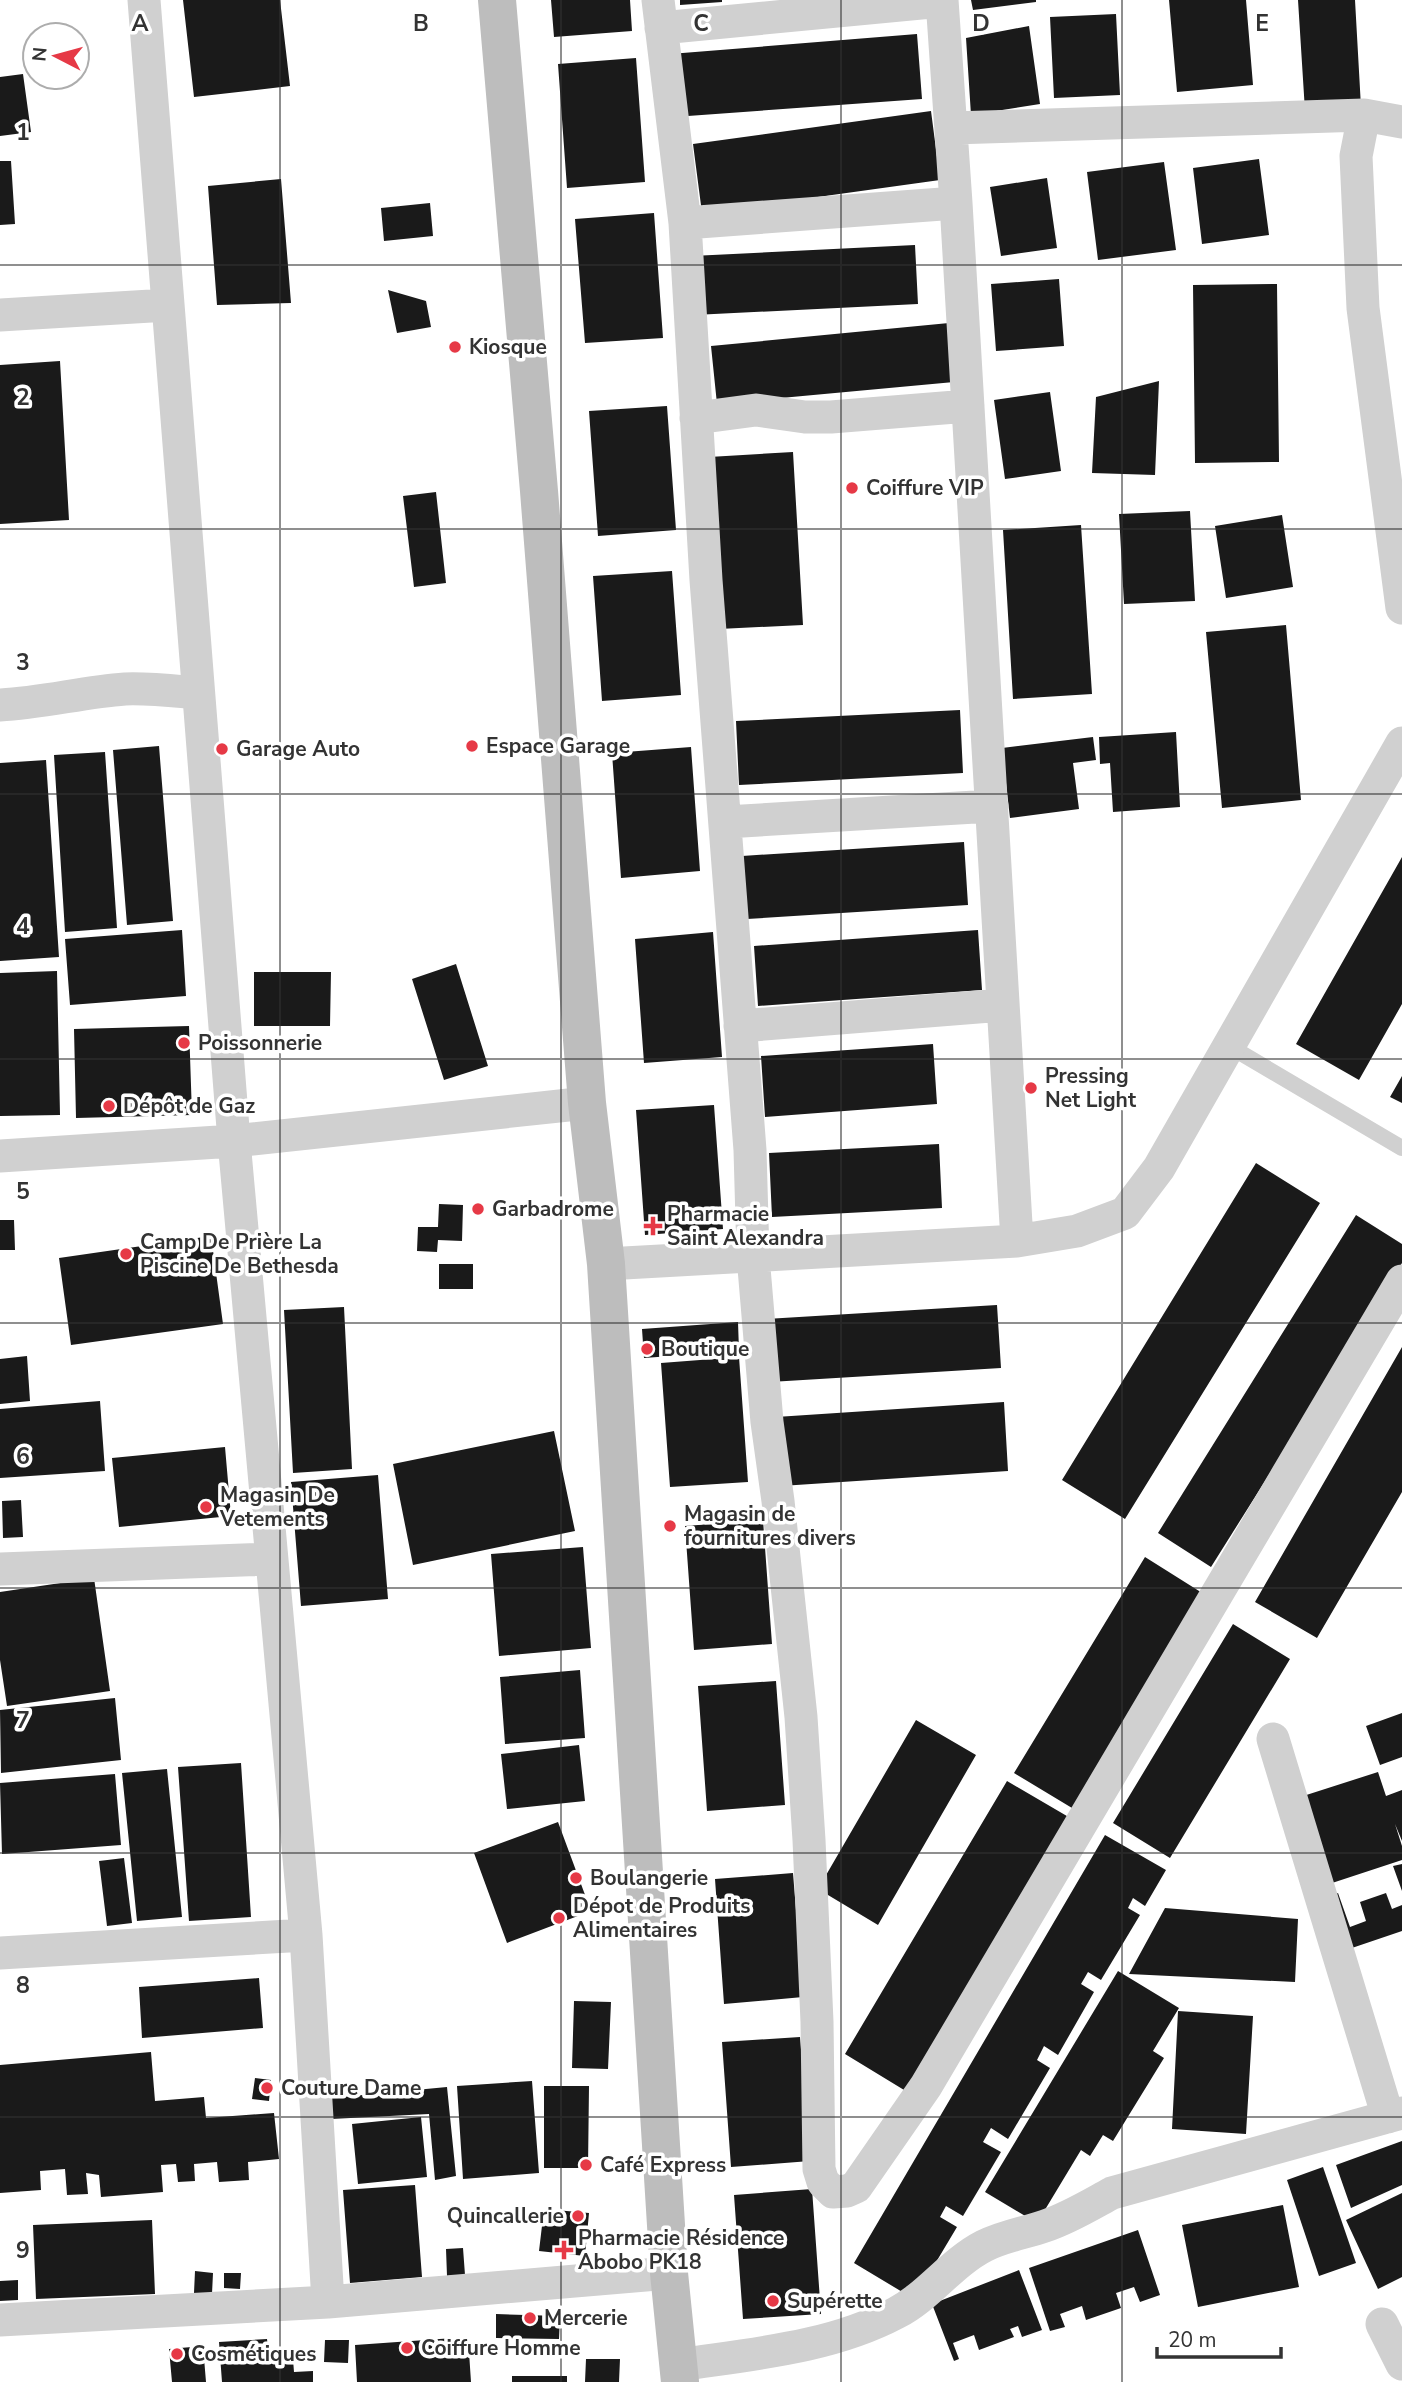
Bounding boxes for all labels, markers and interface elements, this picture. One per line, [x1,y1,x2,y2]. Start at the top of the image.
text: A [131,8,149,39]
text: B [413,8,429,39]
text: C [693,8,709,39]
text: D [972,8,990,39]
text: E [1255,8,1269,39]
north arrow [21,21,91,91]
text: N [26,46,54,63]
text: 1 [16,117,30,148]
place label: Kiosque [469,333,547,361]
marker: Kiosque [447,339,463,355]
text: 2 [16,382,30,413]
place label: Coiffure VIP [866,474,984,502]
marker: Coiffure VIP [844,480,860,496]
text: 3 [16,647,30,678]
place label: Espace Garage [486,732,630,760]
place label: Garage Auto [236,735,360,763]
marker: Espace Garage [464,738,480,754]
marker: Garage Auto [214,741,230,757]
text: 4 [16,911,30,942]
place label: Poissonnerie [198,1029,322,1057]
marker: Poissonnerie [176,1035,192,1051]
place label: Pressing Net Light [1045,1062,1137,1114]
marker: Pressing Net Light [1023,1080,1039,1096]
place label: Dépôt de Gaz [123,1092,255,1120]
marker: Dépôt de Gaz [101,1098,117,1114]
text: 5 [16,1176,30,1207]
place label: Garbadrome [492,1195,614,1223]
place label: Pharmacie Saint Alexandra [667,1200,824,1252]
marker: Garbadrome [470,1201,486,1217]
marker: Pharmacie Saint Alexandra [645,1218,661,1234]
place label: Camp De Prière La Piscine De Bethesda [140,1228,339,1280]
marker: Camp De Prière La Piscine De Bethesda [118,1246,134,1262]
place label: Boutique [661,1335,749,1363]
marker: Boutique [639,1341,655,1357]
text: 6 [16,1441,30,1472]
place label: Magasin De Vetements [219,1481,335,1533]
marker: Magasin De Vetements [198,1499,214,1515]
place label: Magasin de fournitures divers [684,1500,856,1552]
marker: Magasin de fournitures divers [662,1518,678,1534]
text: 7 [16,1705,30,1736]
place label: Boulangerie [590,1864,708,1892]
marker: Boulangerie [568,1870,584,1886]
place label: Dépot de Produits Alimentaires [573,1892,750,1944]
marker: Dépot de Produits Alimentaires [551,1910,567,1926]
text: 8 [16,1970,30,2001]
place label: Couture Dame [281,2074,421,2102]
marker: Couture Dame [259,2080,275,2096]
place label: Café Express [600,2151,726,2179]
marker: Café Express [578,2157,594,2173]
place label: Quincallerie [447,2202,564,2230]
marker: Quincallerie [570,2208,586,2224]
place label: Pharmacie Résidence Abobo PK18 [578,2224,784,2276]
text: 9 [16,2235,30,2266]
marker: Pharmacie Résidence Abobo PK18 [556,2242,572,2258]
place label: Supérette [787,2287,883,2315]
marker: Supérette [765,2293,781,2309]
place label: Mercerie [544,2304,628,2332]
marker: Mercerie [522,2310,538,2326]
scale bar [1157,2316,1281,2360]
text: 20 m [1168,2326,1217,2354]
place label: Coiffure Homme [421,2334,581,2362]
place label: Cosmétiques [191,2340,316,2368]
marker: Coiffure Homme [399,2340,415,2356]
marker: Cosmétiques [169,2346,185,2362]

